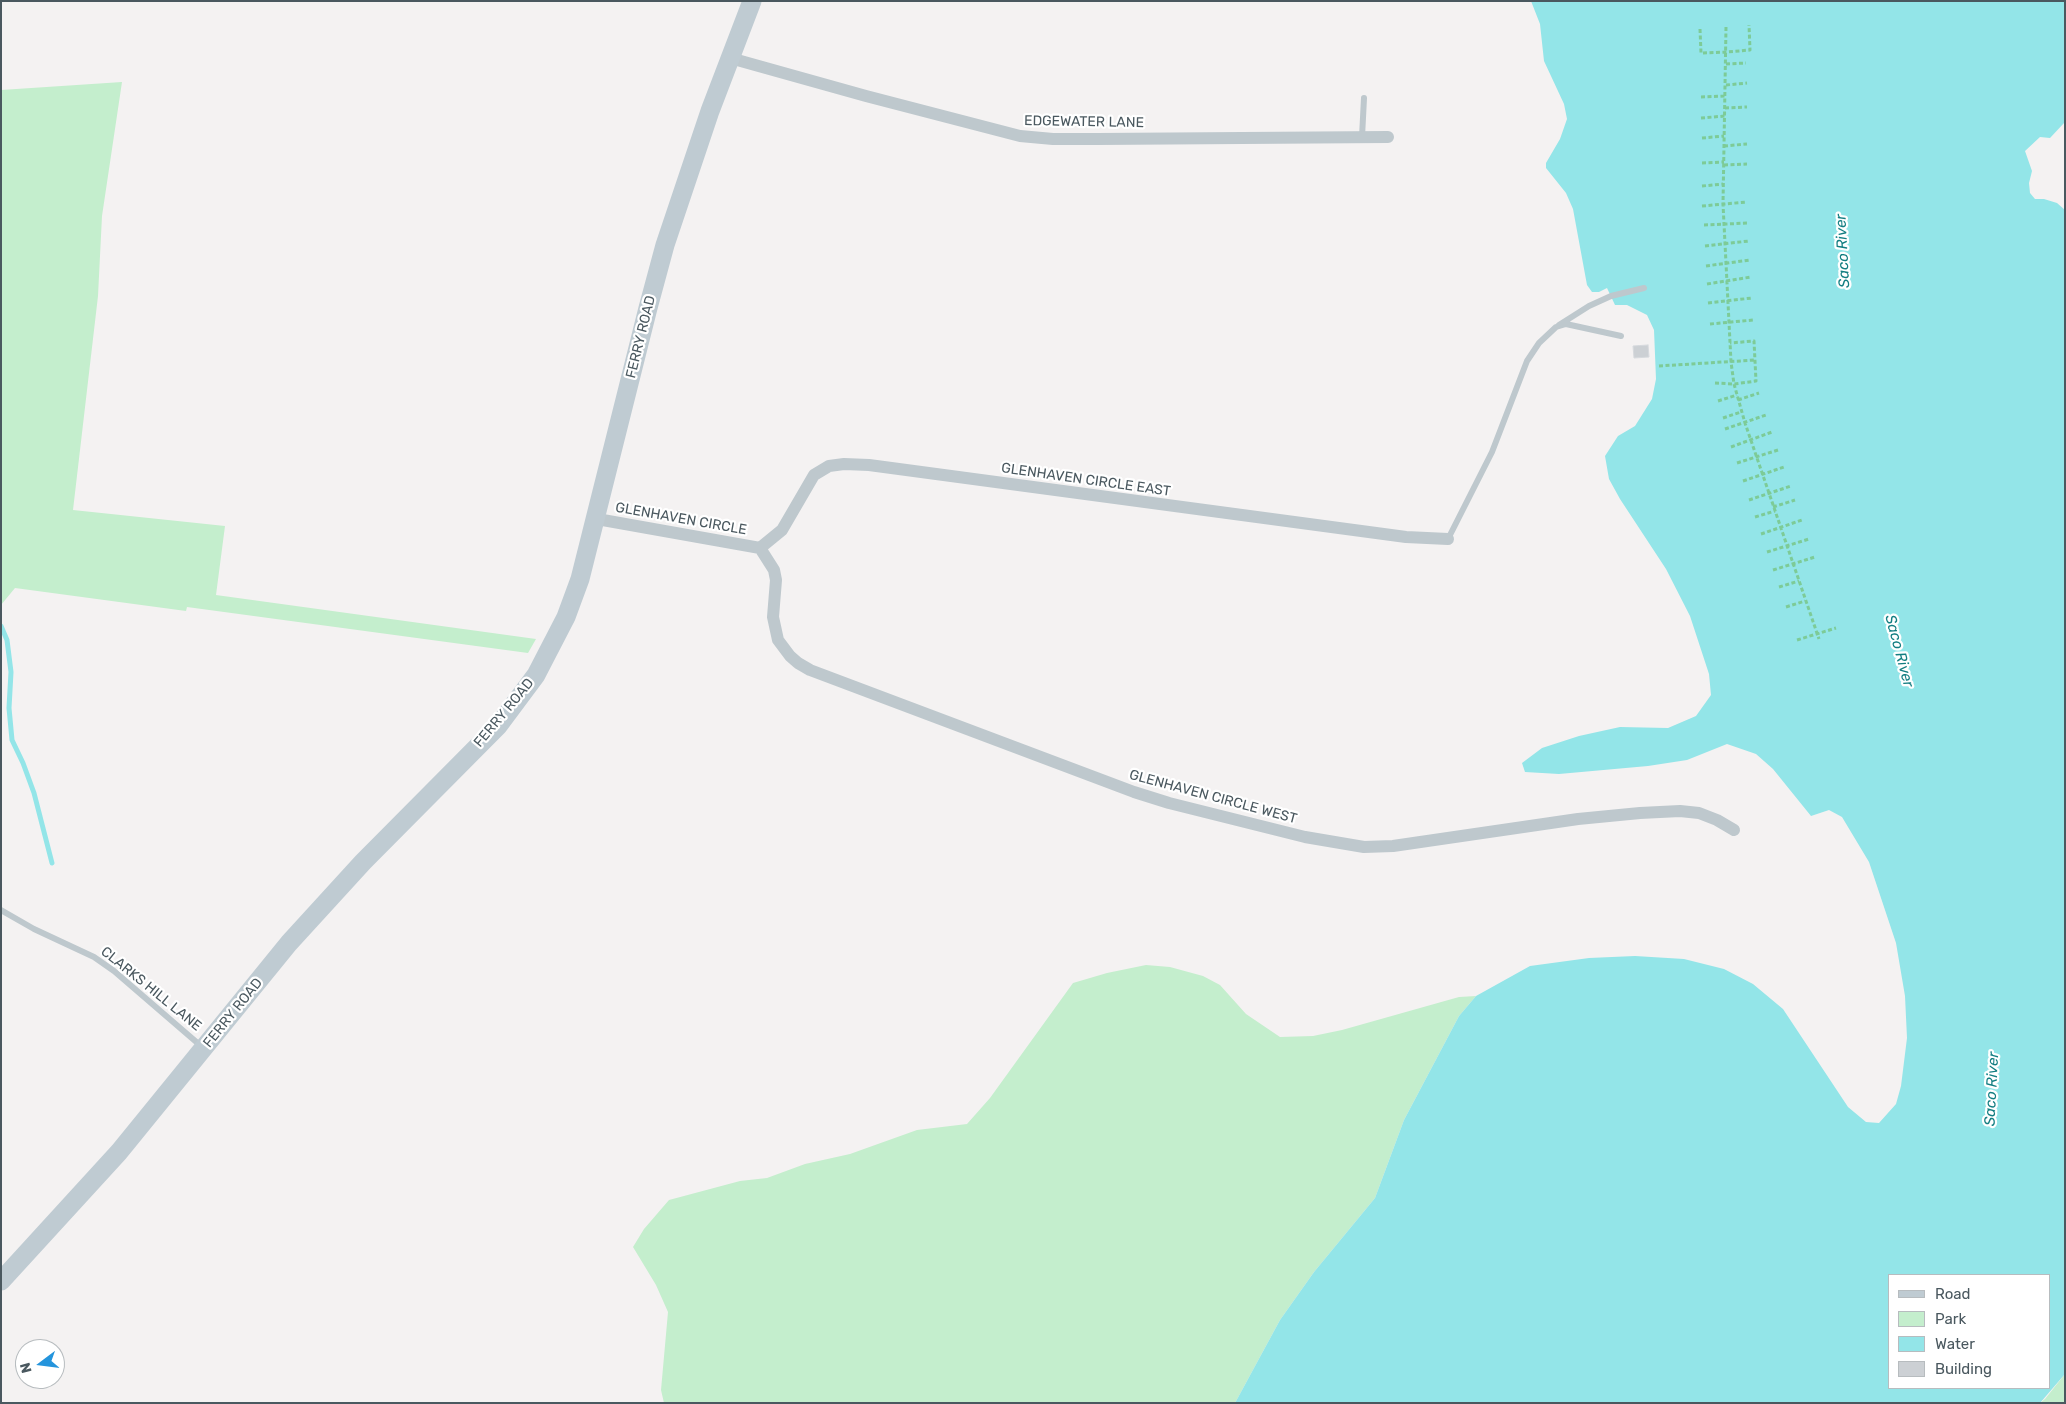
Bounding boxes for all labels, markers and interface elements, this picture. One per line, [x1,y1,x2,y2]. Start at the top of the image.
street label: EDGEWATER LANE [1024,113,1144,131]
water label: Saco River [1832,213,1854,289]
street label: FERRY ROAD [623,294,659,380]
street label: GLENHAVEN CIRCLE EAST [1000,460,1172,500]
street label: GLENHAVEN CIRCLE [614,499,748,539]
water label: Saco River [1881,613,1917,689]
street label: FERRY ROAD [470,675,538,751]
street label: GLENHAVEN CIRCLE WEST [1127,767,1299,827]
street label: CLARKS HILL LANE [97,943,205,1035]
street label: FERRY ROAD [200,975,266,1051]
water label: Saco River [1981,1051,2003,1127]
legend [1888,1274,2051,1389]
text: Road [1935,1285,1971,1303]
text: Park [1935,1310,1966,1328]
text: Water [1935,1335,1975,1353]
north arrow [15,1339,65,1389]
text: Building [1935,1360,1992,1378]
text: N [16,1361,36,1375]

